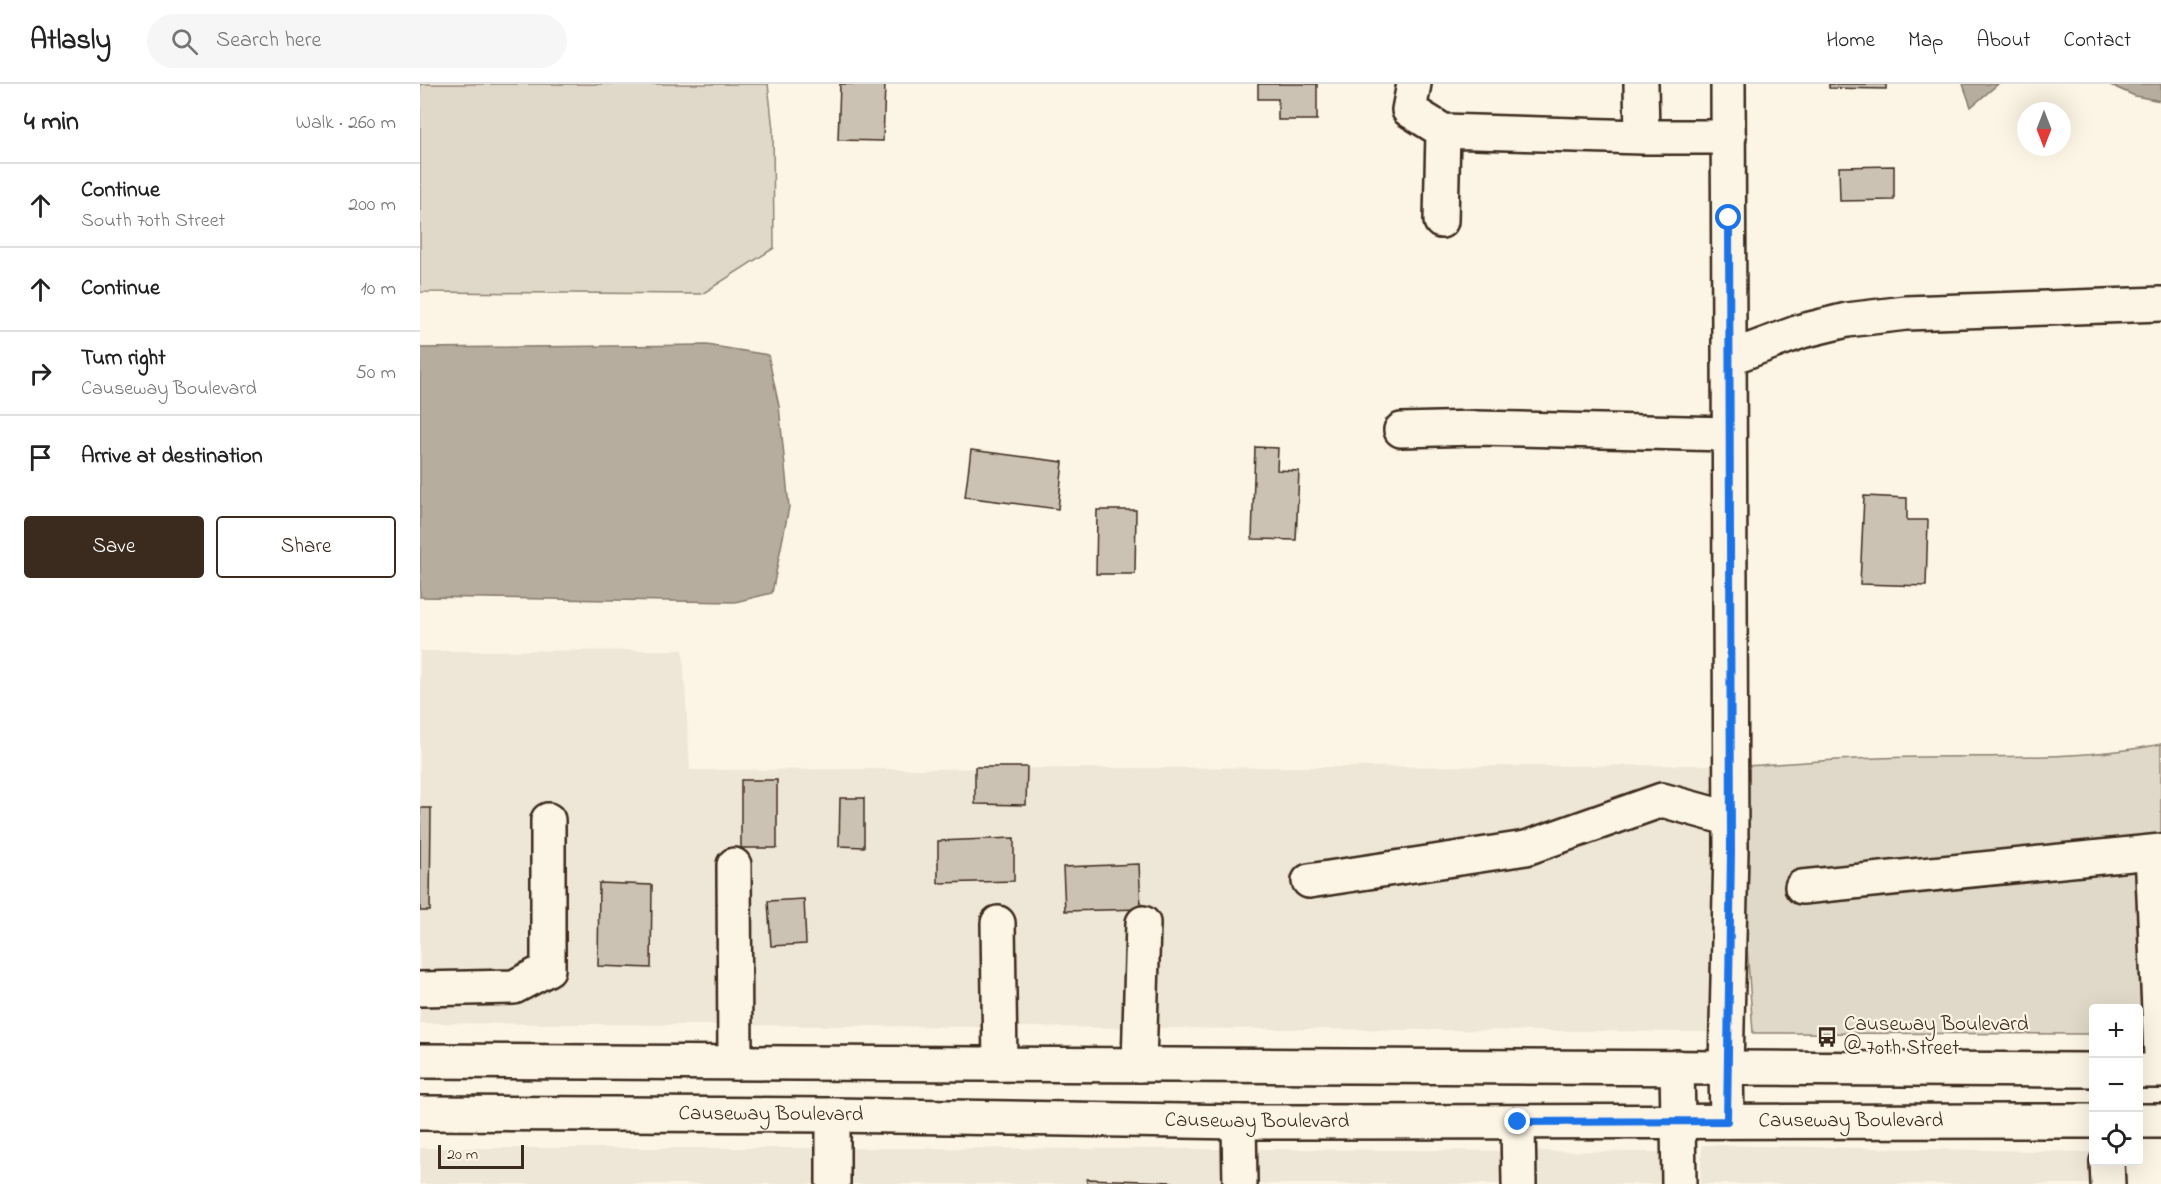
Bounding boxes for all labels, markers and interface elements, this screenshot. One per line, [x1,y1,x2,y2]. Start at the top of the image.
search box [147,14,567,68]
text: Atlasly [30,21,111,62]
icon: search [168,25,201,58]
text: Search here [216,25,321,57]
text: Home [1826,26,1875,56]
text: Map [1908,26,1943,56]
text: About [1976,26,2030,56]
text: Contact [2063,26,2131,56]
north arrow [2017,102,2071,156]
text: 4 min [24,104,79,142]
text: Walk · 260 m [295,109,396,138]
text: Continue [81,175,160,207]
icon: ahead [24,189,57,222]
text: 200 m [348,191,396,220]
route start [1715,204,1741,230]
text: South 70th Street [81,207,225,236]
icon: ahead [24,273,57,306]
text: Continue [81,273,160,305]
text: 10 m [360,275,396,304]
text: Turn right [81,343,166,375]
icon: right [24,357,57,390]
text: 50 m [355,359,396,388]
text: Causeway Boulevard [81,375,257,404]
icon: arrive [24,441,57,474]
text: Arrive at destination [81,441,263,473]
button: Save [24,516,204,578]
button: Share [216,516,396,578]
map controls [2089,1004,2143,1166]
button: + [2089,1004,2143,1058]
place label: Causeway Boulevard @ 70th Street [1844,1010,2029,1064]
bus stop icon: Causeway Boulevard @ 70th Street [1815,1025,1839,1049]
button: − [2089,1058,2143,1112]
street label: Causeway Boulevard [679,1099,864,1132]
street label: Causeway Boulevard [1164,1106,1350,1139]
street label: Causeway Boulevard [1759,1106,1944,1138]
route end [1504,1108,1530,1134]
button: locate [2089,1112,2143,1166]
scale bar [438,1142,524,1170]
text: 20 m [447,1143,478,1167]

